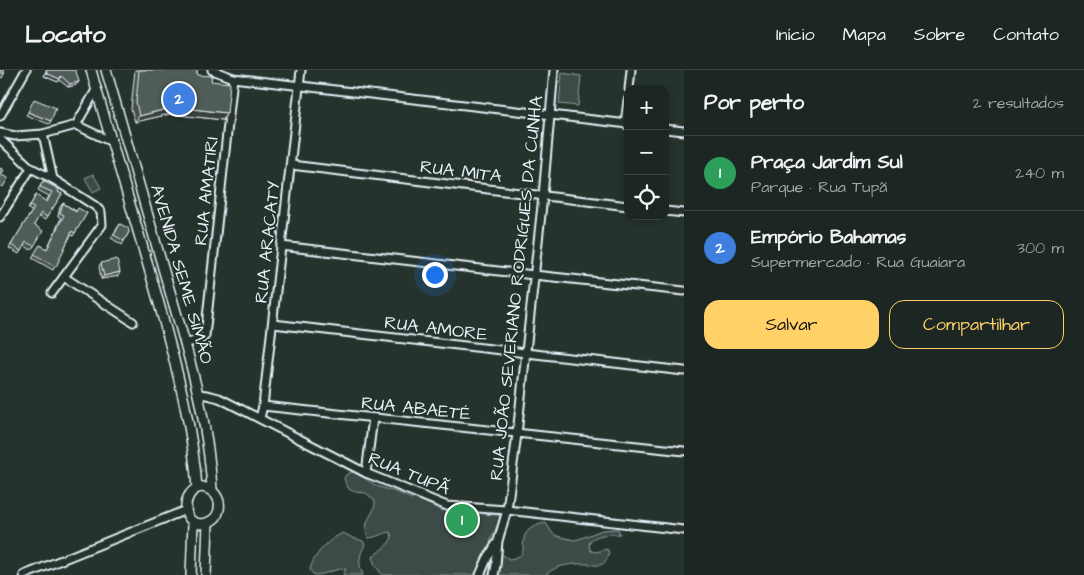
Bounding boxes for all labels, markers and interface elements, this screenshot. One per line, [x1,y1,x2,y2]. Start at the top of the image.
text: Locato [25,18,106,52]
text: Início [776,22,815,47]
text: Mapa [843,22,886,47]
text: Sobre [914,22,965,47]
text: Contato [993,22,1059,47]
pin: 2 [163,80,195,118]
map controls [624,85,669,220]
button: + [624,85,669,130]
text: Por perto [704,88,804,117]
text: 2 resultados [972,92,1064,114]
street label: RUA JOÃO SEVERIANO RODRIGUES DA CUNHA [484,94,549,482]
button: − [624,130,669,175]
street label: RUA AMATIRI [188,135,225,247]
text: Praça Jardim Sul [751,149,903,176]
street label: RUA MITA [419,154,504,189]
text: 1 [719,162,721,184]
text: 240 m [1015,162,1064,184]
button: locate [624,175,669,220]
text: Parque · Rua Tupã [751,176,887,198]
street label: RUA ARACATY [249,179,286,304]
street label: AVENIDA SEME SIMÃO [144,181,219,367]
text: Empório Bahamas [751,224,906,251]
text: 2 [715,237,725,259]
text: 300 m [1017,237,1064,259]
text: Supermercado · Rua Guaíara [751,251,965,273]
your location [422,262,448,288]
button: Salvar [704,300,879,349]
button: Compartilhar [889,300,1064,349]
street label: RUA AMORE [383,310,489,347]
street label: RUA ABAETÉ [360,390,472,427]
street label: RUA TUPÃ [364,446,454,501]
pin: 1 [446,501,478,539]

